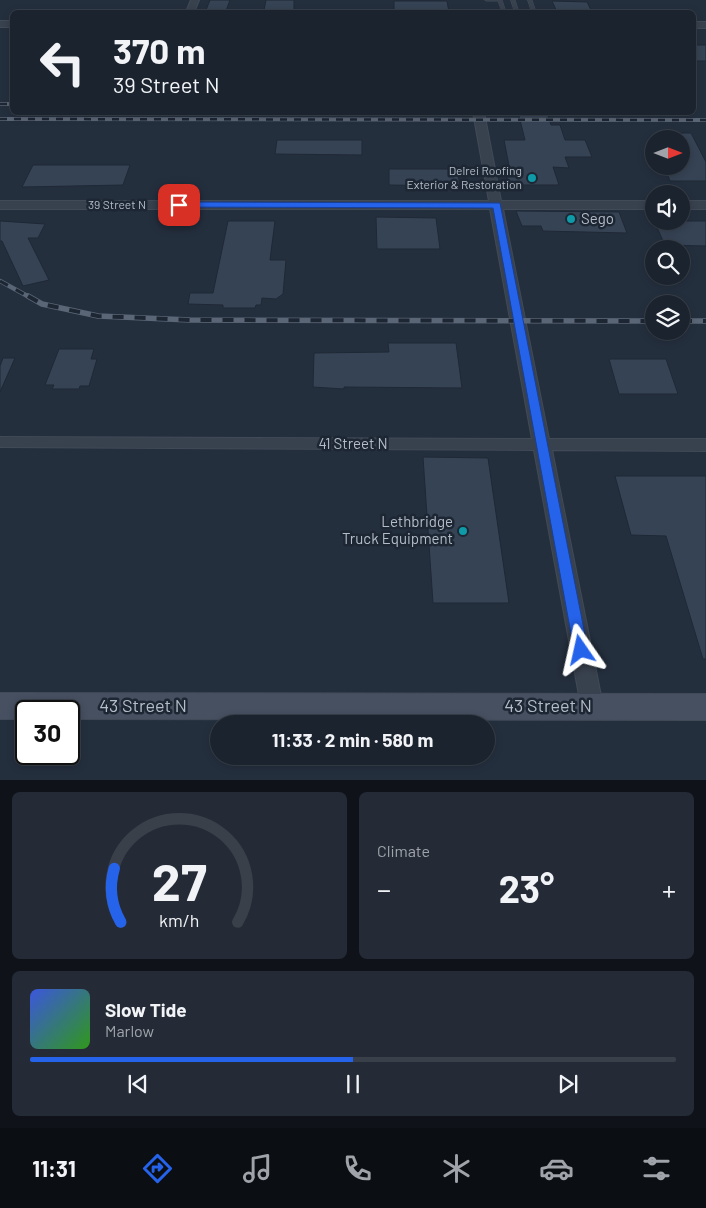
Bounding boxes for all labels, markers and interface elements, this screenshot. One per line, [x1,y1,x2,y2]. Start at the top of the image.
text: 370 m [113,29,205,71]
icon: left [30,30,95,95]
text: 39 Street N [113,71,220,97]
north arrow [645,130,690,175]
map controls [645,130,690,340]
place label: Delrei Roofing Exterior & Restoration [406,163,522,191]
marker: Delrei Roofing Exterior & Restoration [526,172,538,184]
pin [158,184,200,226]
button: sound [645,185,690,230]
icon: arrive [165,191,193,219]
street label: 39 Street N [88,197,146,211]
place label: Sego [581,209,614,227]
marker: Sego [565,213,577,225]
button: search [645,240,690,285]
button: layers [645,295,690,340]
street label: 41 Street N [318,434,388,452]
place label: Lethbridge Truck Equipment [342,512,453,547]
marker: Lethbridge Truck Equipment [457,525,469,537]
position arrow [554,623,606,675]
street label: 43 Street N [99,694,187,716]
street label: 43 Street N [504,694,592,716]
speed limit sign: 30 [15,700,80,765]
text: 11:33 · 2 min · 580 m [272,728,433,751]
text: Climate [377,841,430,860]
text: 27 [152,849,207,911]
text: 23° [499,865,554,911]
text: − [377,872,391,906]
text: + [662,872,676,906]
text: km/h [159,909,200,931]
text: Slow Tide [105,998,187,1021]
text: Marlow [105,1021,154,1040]
icon: previous [124,1070,152,1098]
icon: pause [339,1070,367,1098]
icon: next [554,1070,582,1098]
icon: directions [140,1151,175,1186]
icon: music [240,1151,275,1186]
icon: phone [340,1151,375,1186]
icon: climate [439,1151,474,1186]
icon: car [539,1151,574,1186]
icon: filters [639,1151,674,1186]
text: 11:31 [32,1155,76,1181]

